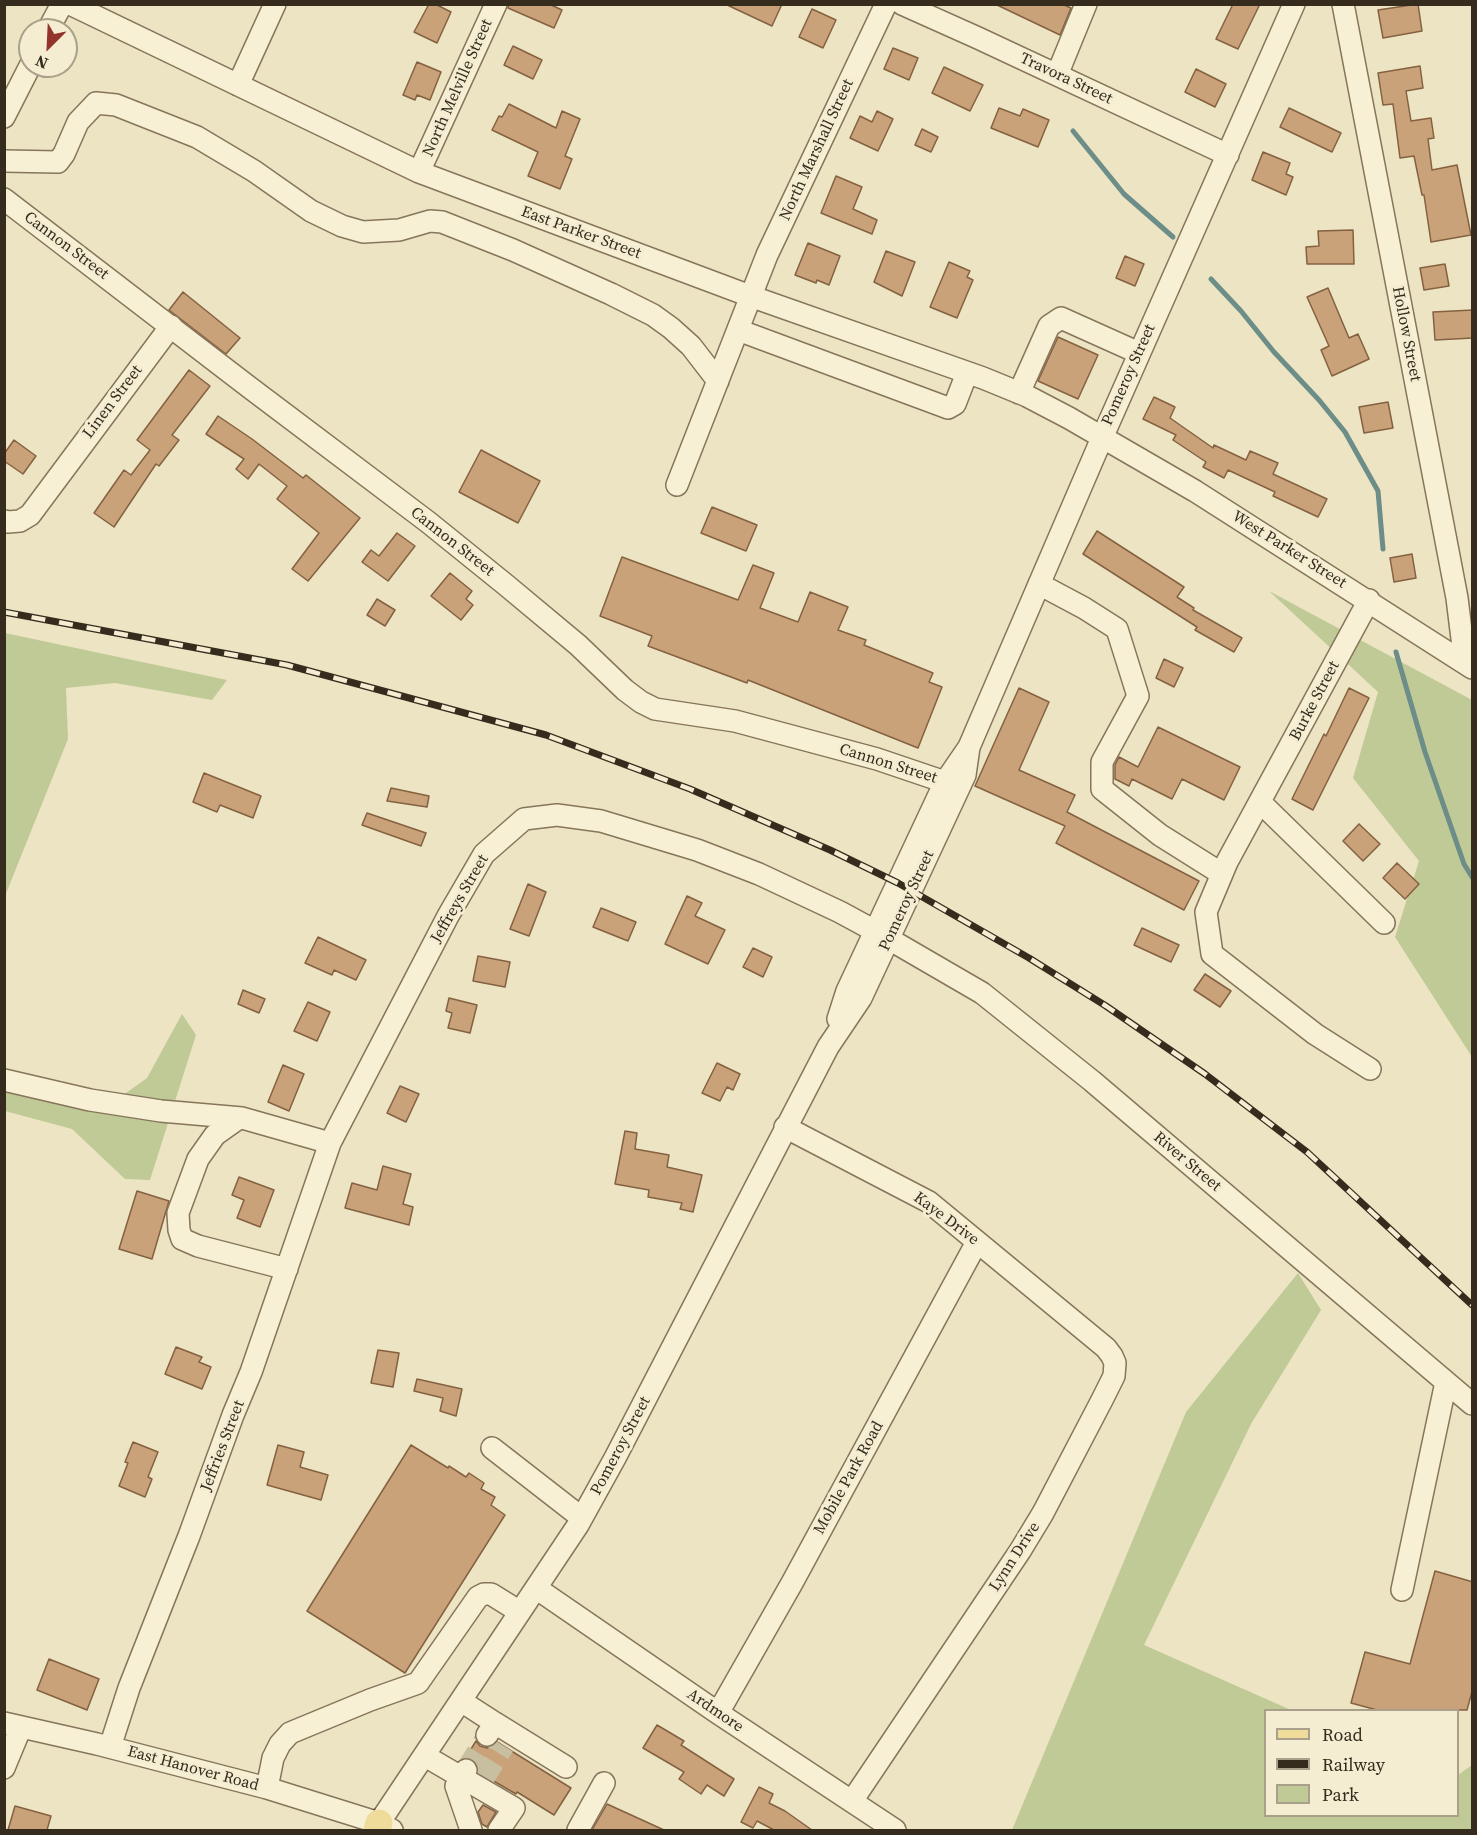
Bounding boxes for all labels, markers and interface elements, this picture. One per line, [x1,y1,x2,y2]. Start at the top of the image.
street label: North Melville Street [419,16,497,160]
north arrow [18,18,78,78]
street label: Travora Street [1017,49,1115,109]
text: N [32,50,51,75]
street label: North Marshall Street [776,76,858,224]
street label: East Parker Street [518,202,644,264]
street label: Cannon Street [20,208,112,284]
street label: Hollow Street [1387,285,1425,383]
street label: Pomeroy Street [1098,321,1160,429]
street label: Linen Street [79,362,147,442]
street label: Cannon Street [406,503,498,581]
street label: West Parker Street [1228,507,1350,593]
street label: Burke Street [1286,658,1344,744]
street label: Cannon Street [837,740,939,788]
street label: Pomeroy Street [875,848,939,954]
street label: Jeffreys Street [427,851,493,947]
street label: River Street [1149,1128,1225,1196]
street label: Kaye Drive [910,1188,982,1250]
street label: Pomeroy Street [587,1393,655,1499]
street label: Jeffries Street [197,1398,249,1494]
street label: Mobile Park Road [810,1418,888,1538]
street label: Lynn Drive [985,1519,1045,1595]
street label: Ardmore [683,1685,747,1737]
legend [1264,1709,1459,1817]
text: Road [1322,1722,1363,1747]
street label: East Hanover Road [125,1742,261,1796]
text: Railway [1322,1752,1385,1777]
text: Park [1322,1782,1359,1807]

